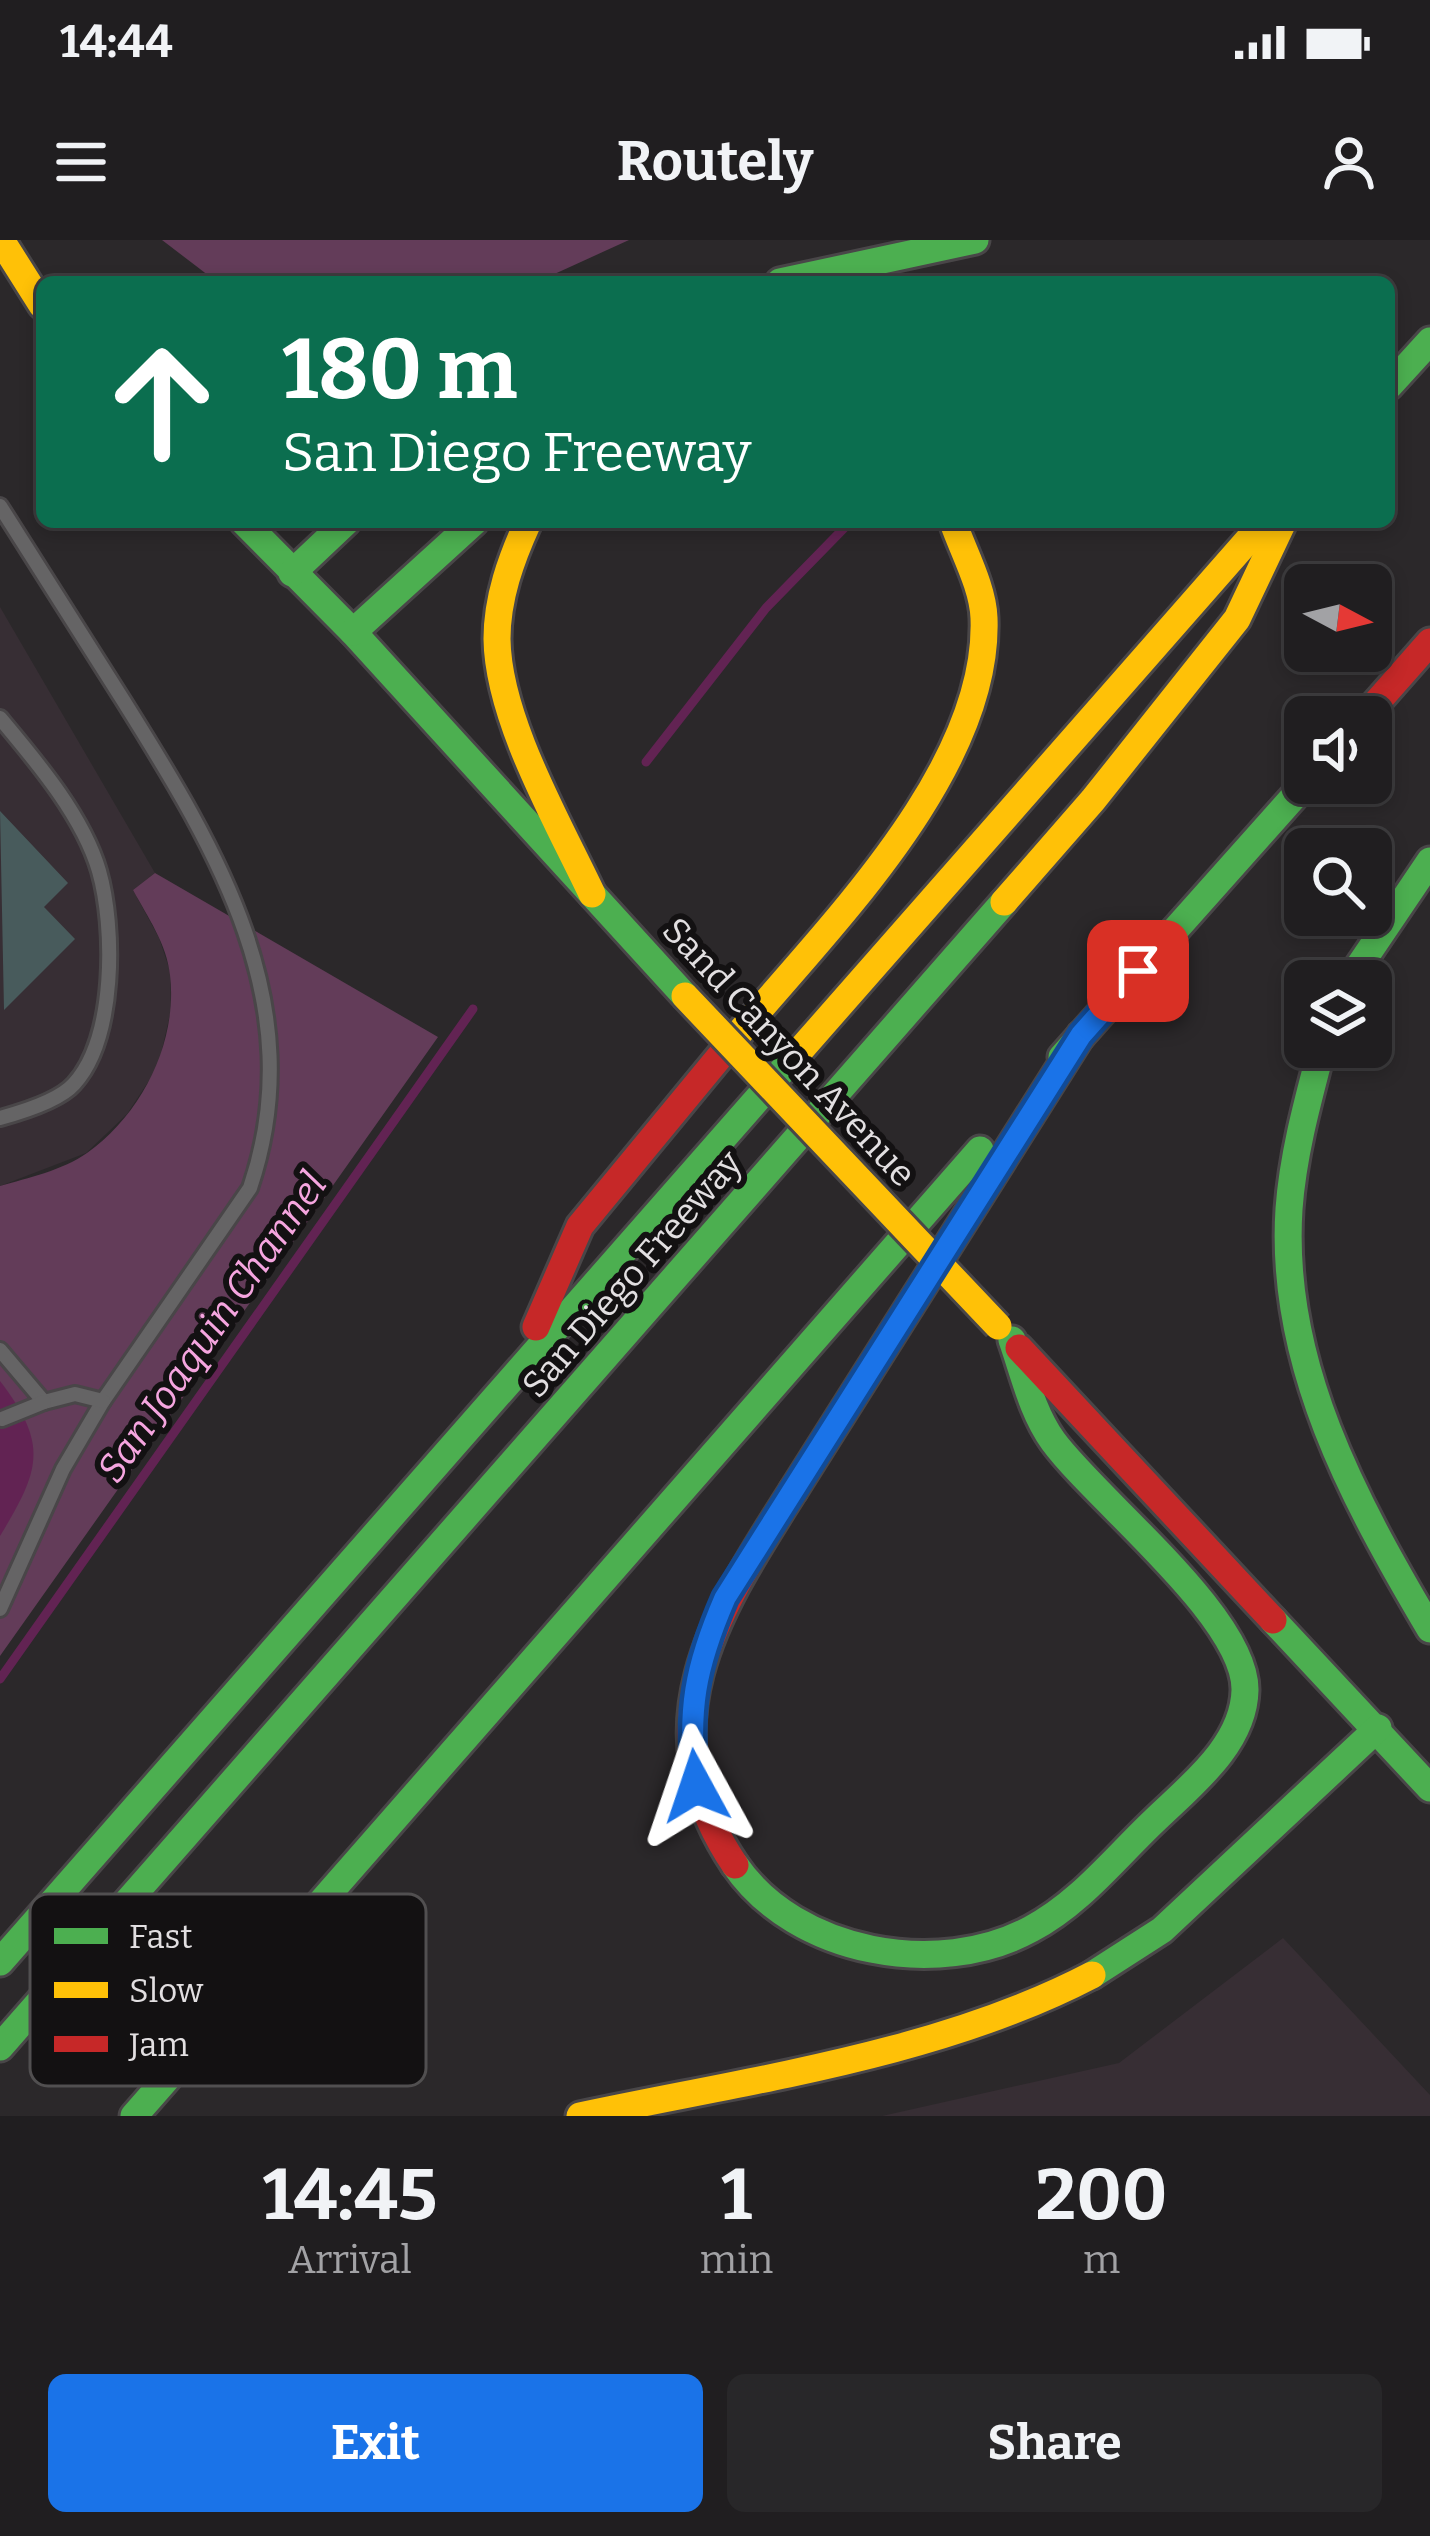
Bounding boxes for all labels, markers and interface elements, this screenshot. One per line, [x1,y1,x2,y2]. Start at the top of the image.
text: 14:44 [60,15,173,69]
icon: menu [48,129,114,195]
icon: person [1316,129,1382,195]
text: Routely [617,130,813,194]
text: 180 m [282,319,517,420]
icon: ahead [84,324,240,480]
text: San Diego Freeway [282,421,751,485]
north arrow [1284,564,1392,672]
map controls [1284,564,1392,1068]
button: sound [1284,696,1392,804]
button: search [1284,828,1392,936]
street label: Sand Canyon Avenue [653,909,925,1195]
pin [1087,920,1189,1022]
icon: arrive [1105,938,1171,1004]
button: layers [1284,960,1392,1068]
street label: San Diego Freeway [513,1141,752,1406]
water label: San Joaquin Channel [88,1163,336,1491]
position arrow [633,1723,759,1849]
legend [30,1894,426,2086]
text: Fast [129,1917,192,1957]
text: Slow [129,1971,204,2011]
text: Jam [128,2025,189,2065]
text: 14:45 [262,2152,437,2238]
text: 1 [721,2152,752,2238]
text: 200 [1036,2152,1168,2238]
text: Arrival [288,2237,412,2283]
text: min [700,2237,773,2283]
text: m [1083,2237,1120,2283]
button: Exit [48,2374,703,2512]
button: Share [727,2374,1382,2512]

